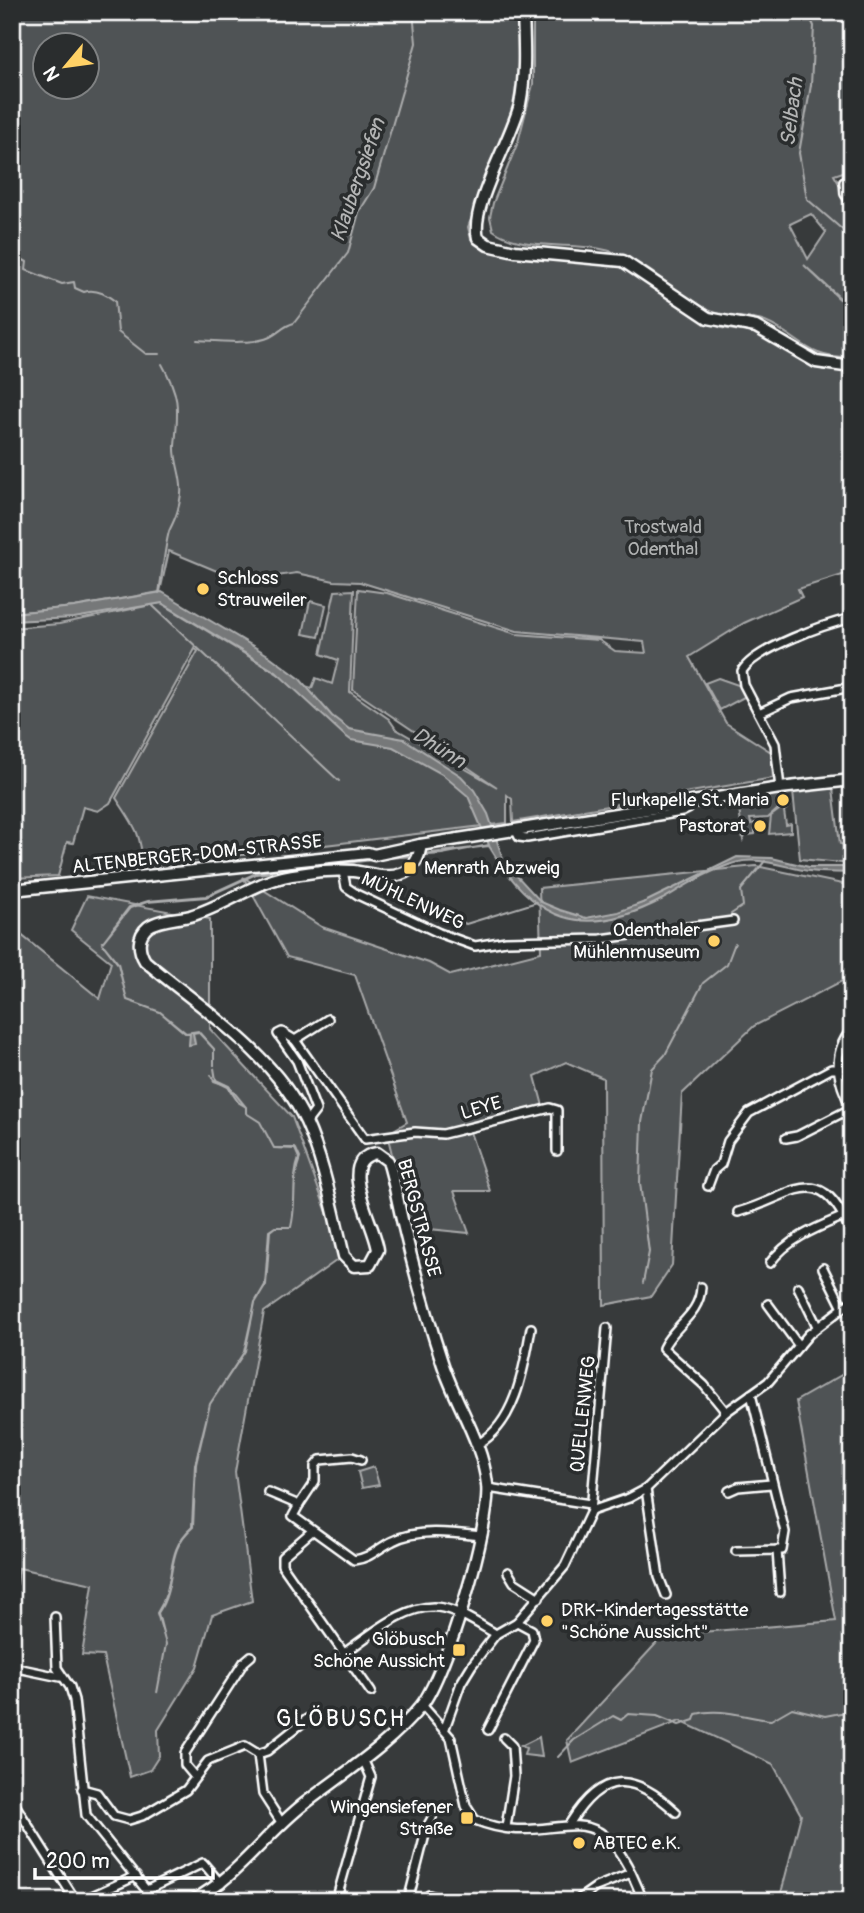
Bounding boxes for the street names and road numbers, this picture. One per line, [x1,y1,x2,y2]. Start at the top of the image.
street label: ALTENBERGER-DOM-STRASSE [71,829,323,879]
street label: MÜHLENWEG [358,867,468,935]
street label: LEYE [458,1091,504,1125]
street label: BERGSTRASSE [392,1156,446,1280]
street label: QUELLENWEG [565,1354,601,1474]

